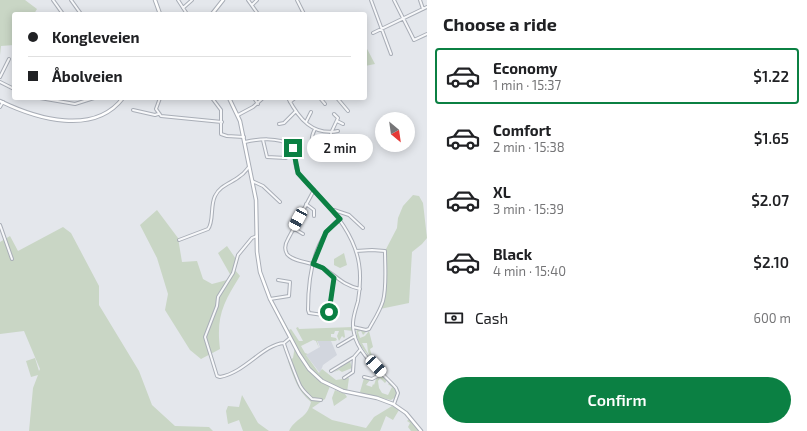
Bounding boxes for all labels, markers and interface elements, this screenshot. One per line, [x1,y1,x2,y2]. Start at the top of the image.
text: Choose a ride [443,13,557,35]
text: Kongleveien [52,28,140,46]
icon: car [445,58,481,94]
text: Economy [493,59,558,77]
text: Åbolveien [52,67,123,85]
text: $1.22 [753,67,789,85]
text: 1 min · 15:37 [493,77,561,93]
north arrow [375,112,415,152]
map controls [375,112,415,152]
icon: car [445,120,481,156]
text: Comfort [493,121,551,139]
text: $1.65 [754,129,789,147]
callout: 2 min [307,134,373,162]
route end [284,139,302,157]
text: 2 min · 15:38 [493,139,565,155]
text: 2 min [324,140,356,156]
icon: car [445,182,481,218]
text: XL [493,183,511,201]
text: $2.07 [751,191,789,209]
text: 3 min · 15:39 [493,201,564,217]
car [287,206,309,232]
icon: car [445,244,481,280]
text: Black [493,245,532,263]
text: $2.10 [753,253,789,271]
text: 4 min · 15:40 [493,263,566,279]
route start [320,303,338,321]
icon: cash [443,307,465,329]
text: Cash [475,309,508,327]
text: 600 m [754,310,791,326]
car [363,353,389,379]
button: Confirm [443,377,791,423]

